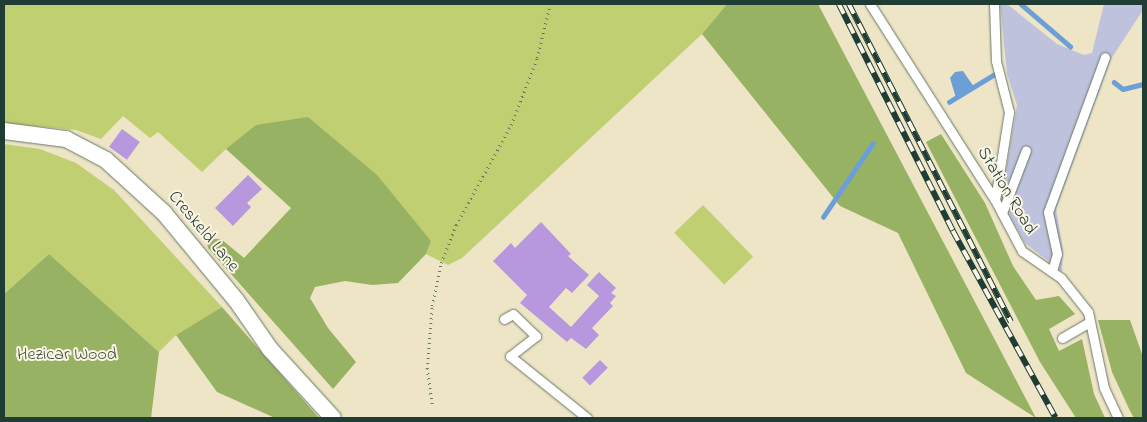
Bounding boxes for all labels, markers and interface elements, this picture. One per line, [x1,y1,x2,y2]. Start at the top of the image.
street label: Station Road [971,143,1041,239]
street label: Creskeld Lane [163,187,243,277]
park label: Hezicar Wood [17,344,117,366]

